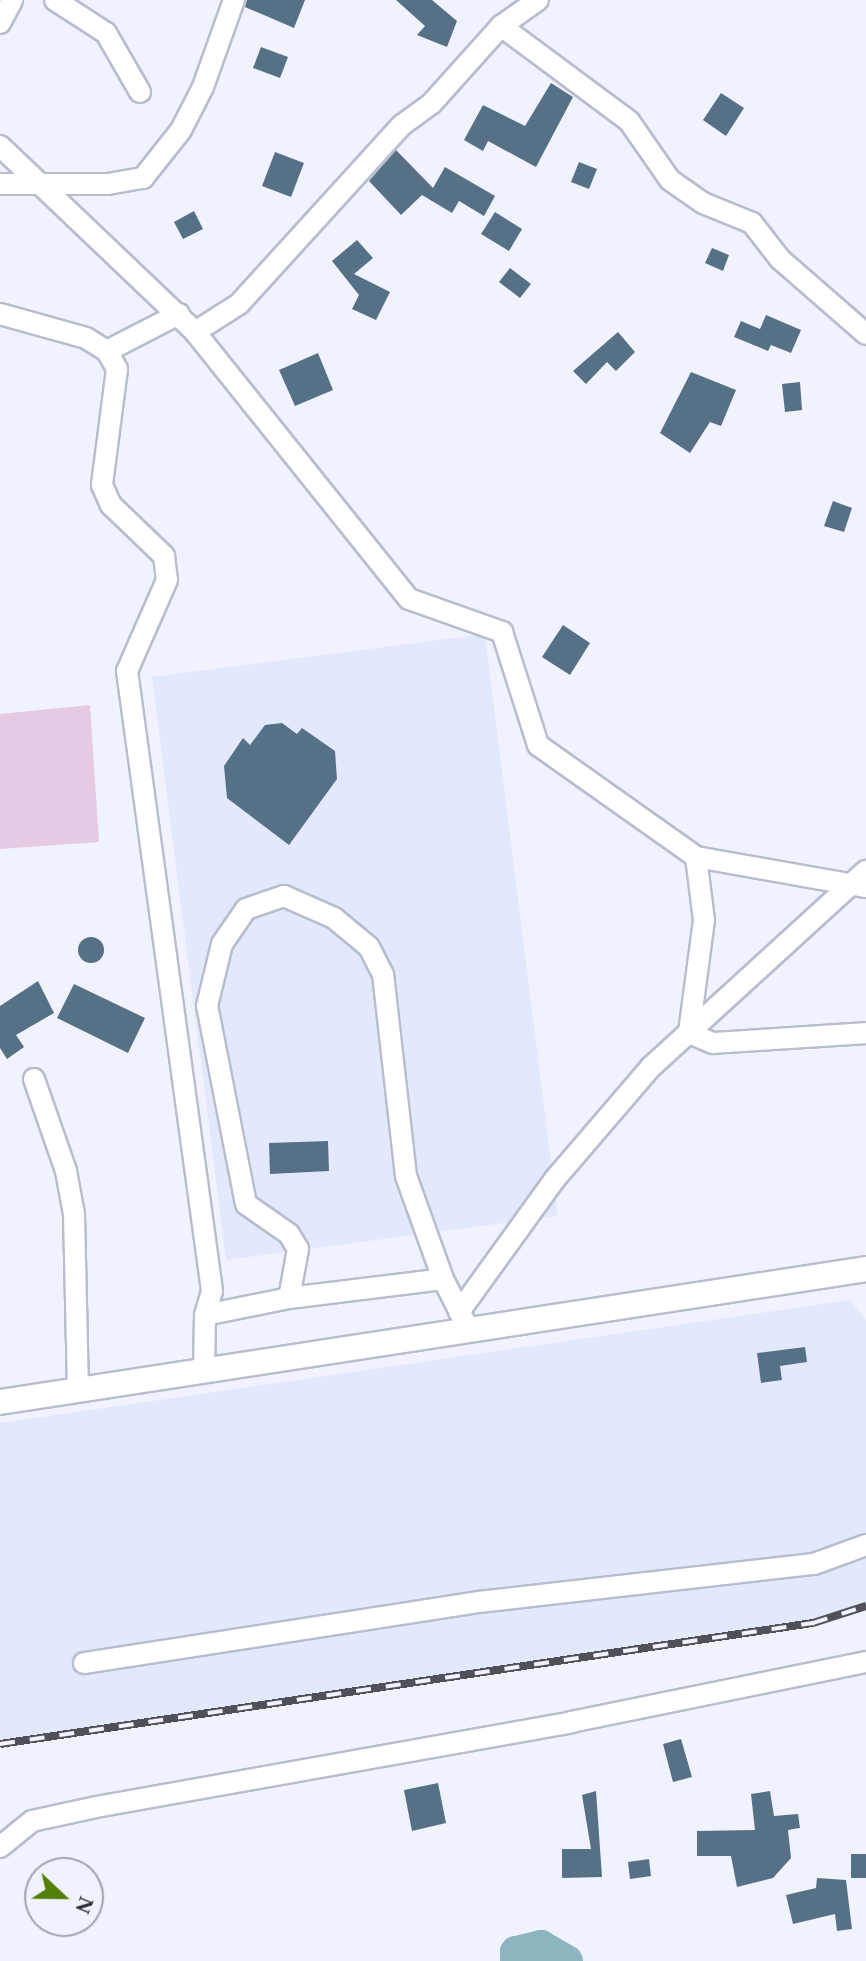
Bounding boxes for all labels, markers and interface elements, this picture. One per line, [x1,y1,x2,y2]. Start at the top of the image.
north arrow [24,1857,104,1937]
text: N [70,1893,99,1917]

